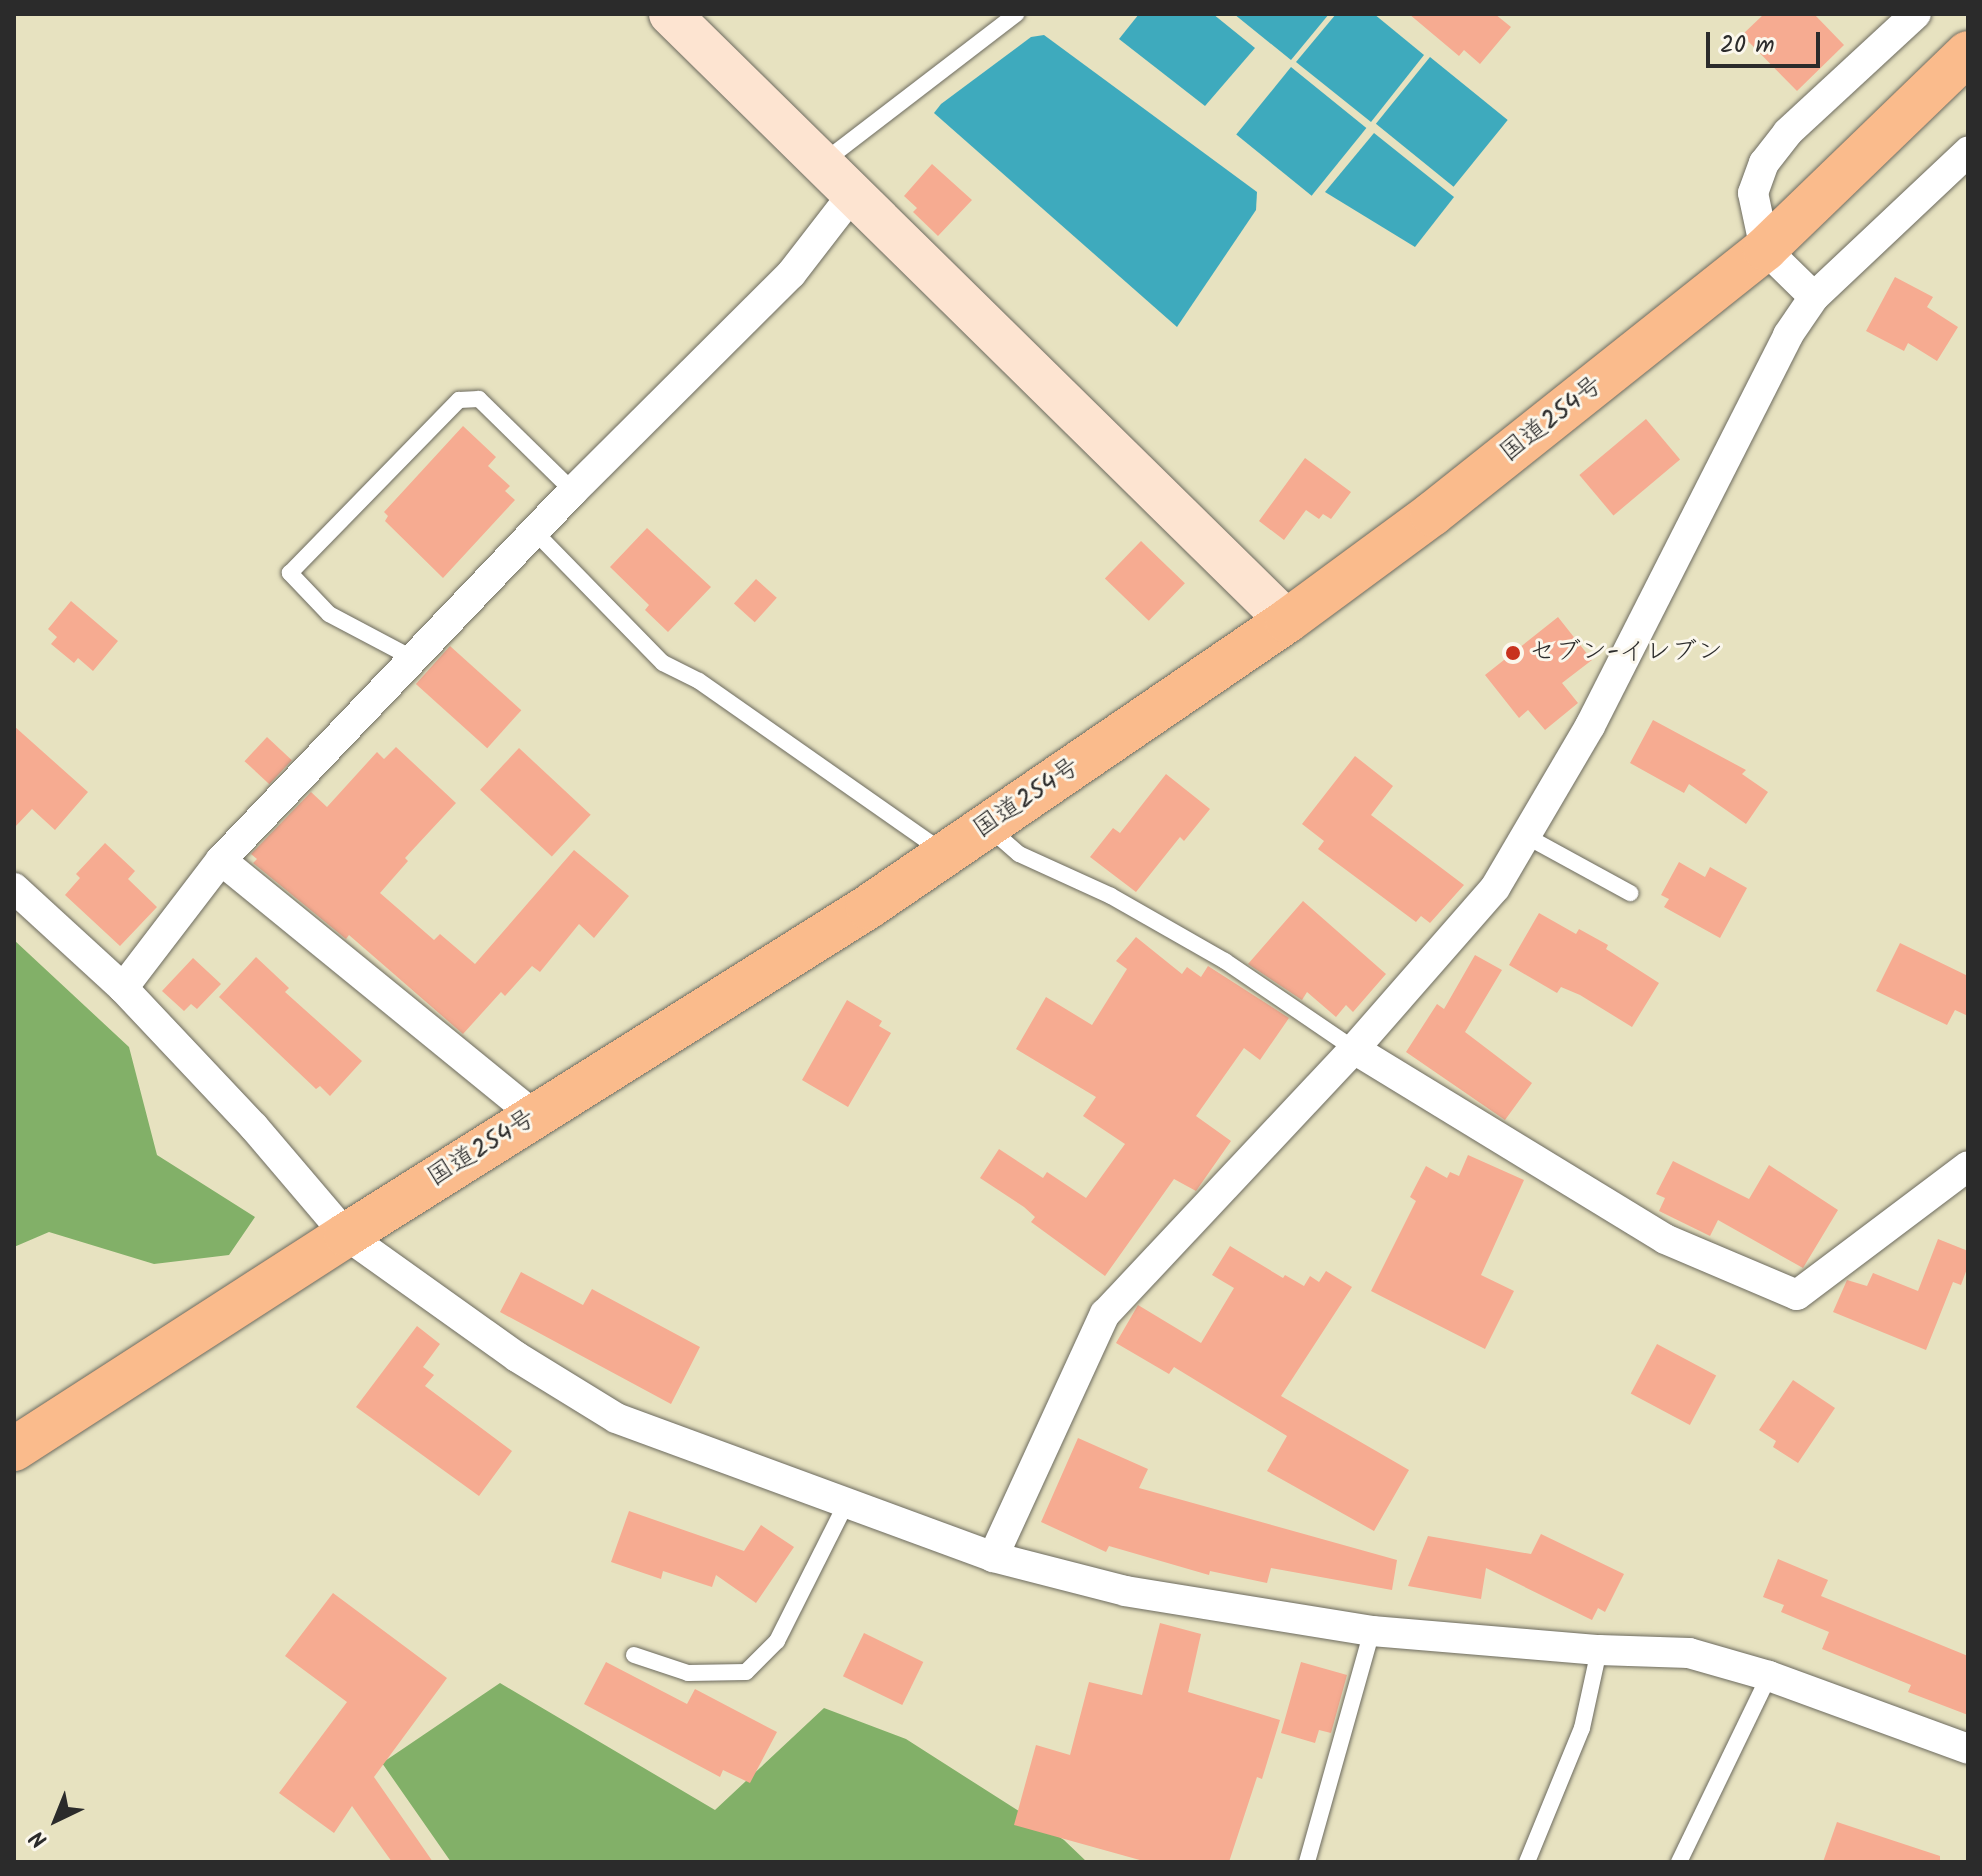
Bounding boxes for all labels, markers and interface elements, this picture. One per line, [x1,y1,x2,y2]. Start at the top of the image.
scale bar [1710,16,1824,66]
text: 20 m [1720,26,1775,65]
street label: 国道254号 [1495,370,1609,470]
place label: セブン-イレブン [1529,637,1723,669]
marker: セブン-イレブン [1504,644,1522,662]
street label: 国道254号 [968,752,1086,846]
street label: 国道254号 [422,1104,542,1194]
north arrow [16,1780,96,1860]
text: N [22,1820,56,1855]

